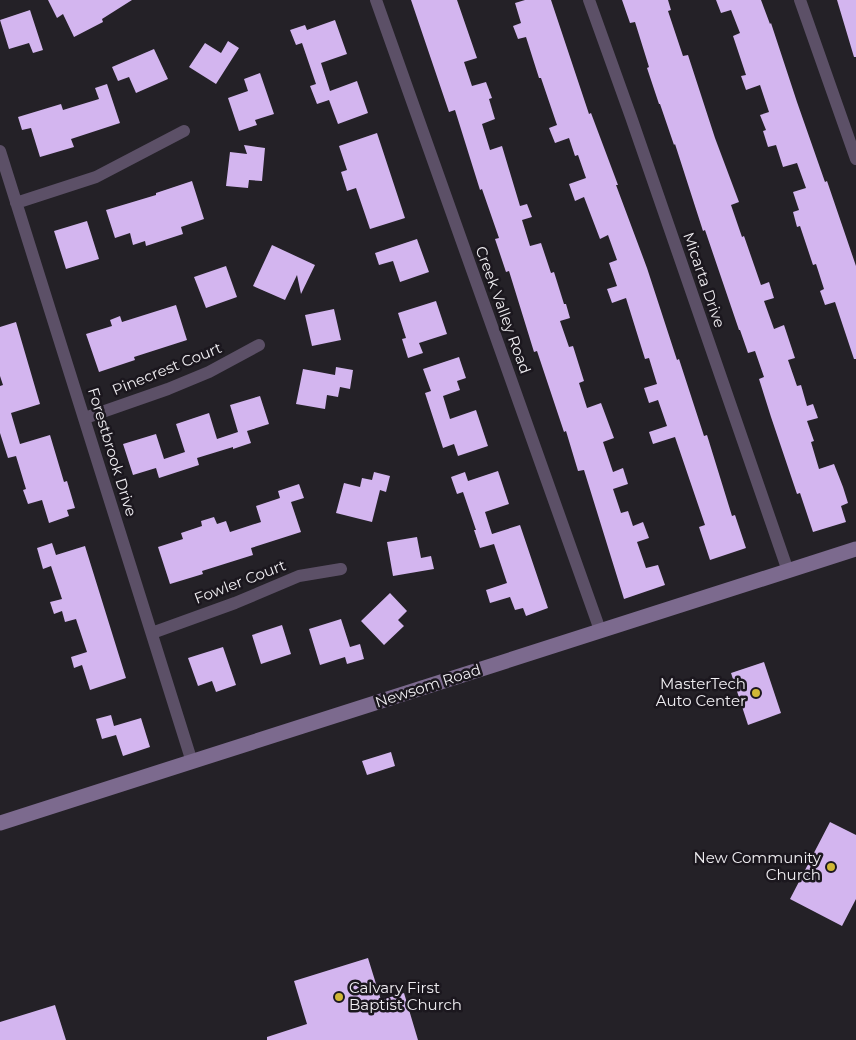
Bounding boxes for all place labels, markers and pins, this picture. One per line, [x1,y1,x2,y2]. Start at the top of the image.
place label: MasterTech Auto Center [656,674,746,710]
marker: MasterTech Auto Center [750,687,762,699]
place label: New Community Church [693,848,822,884]
marker: New Community Church [825,861,837,873]
place label: Calvary First Baptist Church [349,978,462,1014]
marker: Calvary First Baptist Church [333,991,345,1003]

